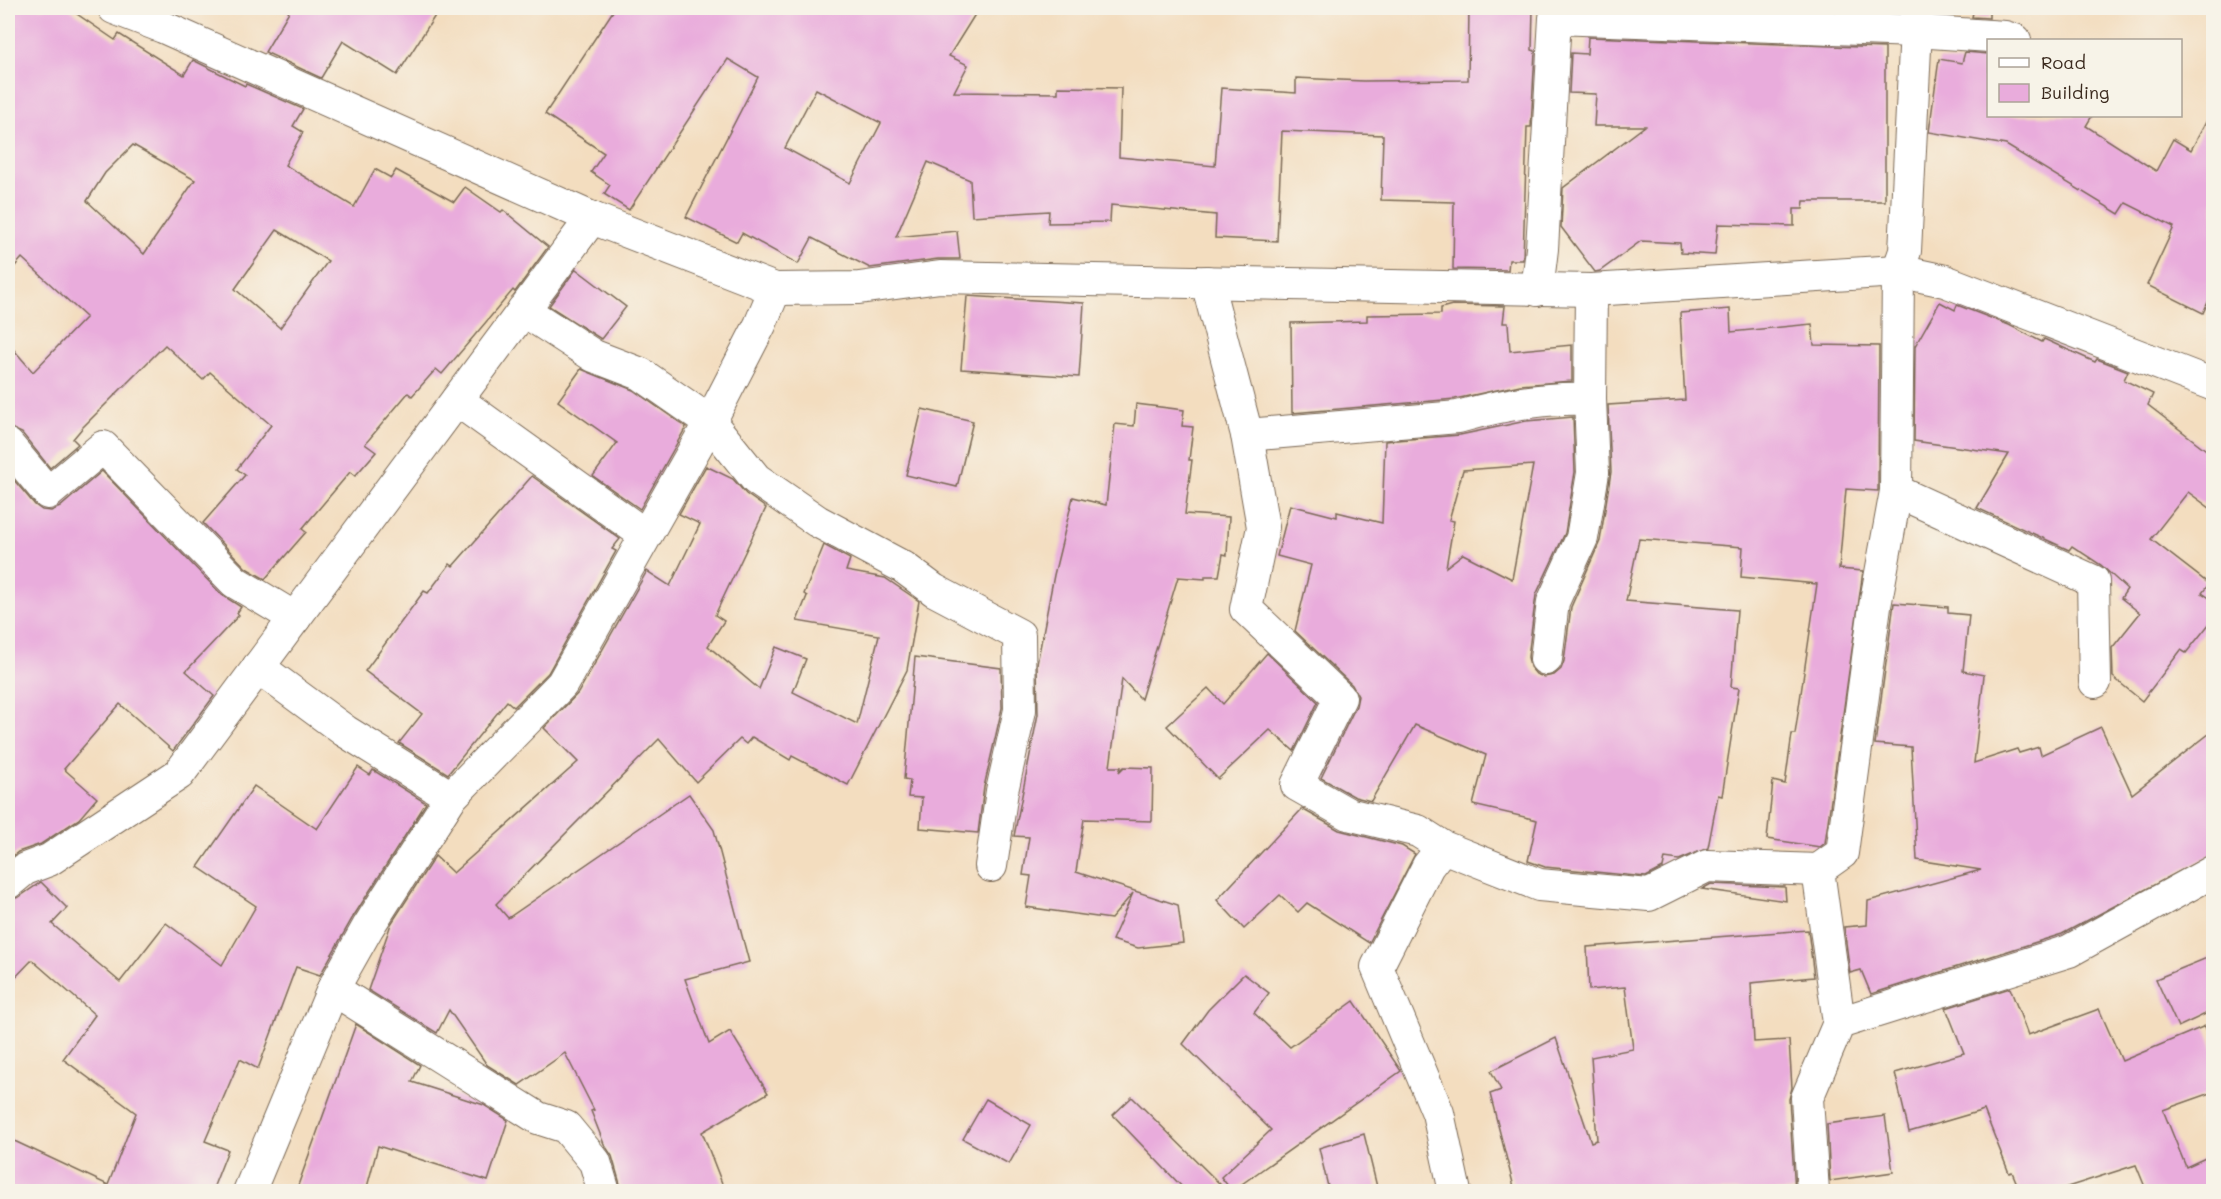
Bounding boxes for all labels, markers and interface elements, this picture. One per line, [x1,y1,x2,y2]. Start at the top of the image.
legend [1987,39,2182,117]
text: Road [2041,50,2086,74]
text: Building [2041,80,2109,104]

